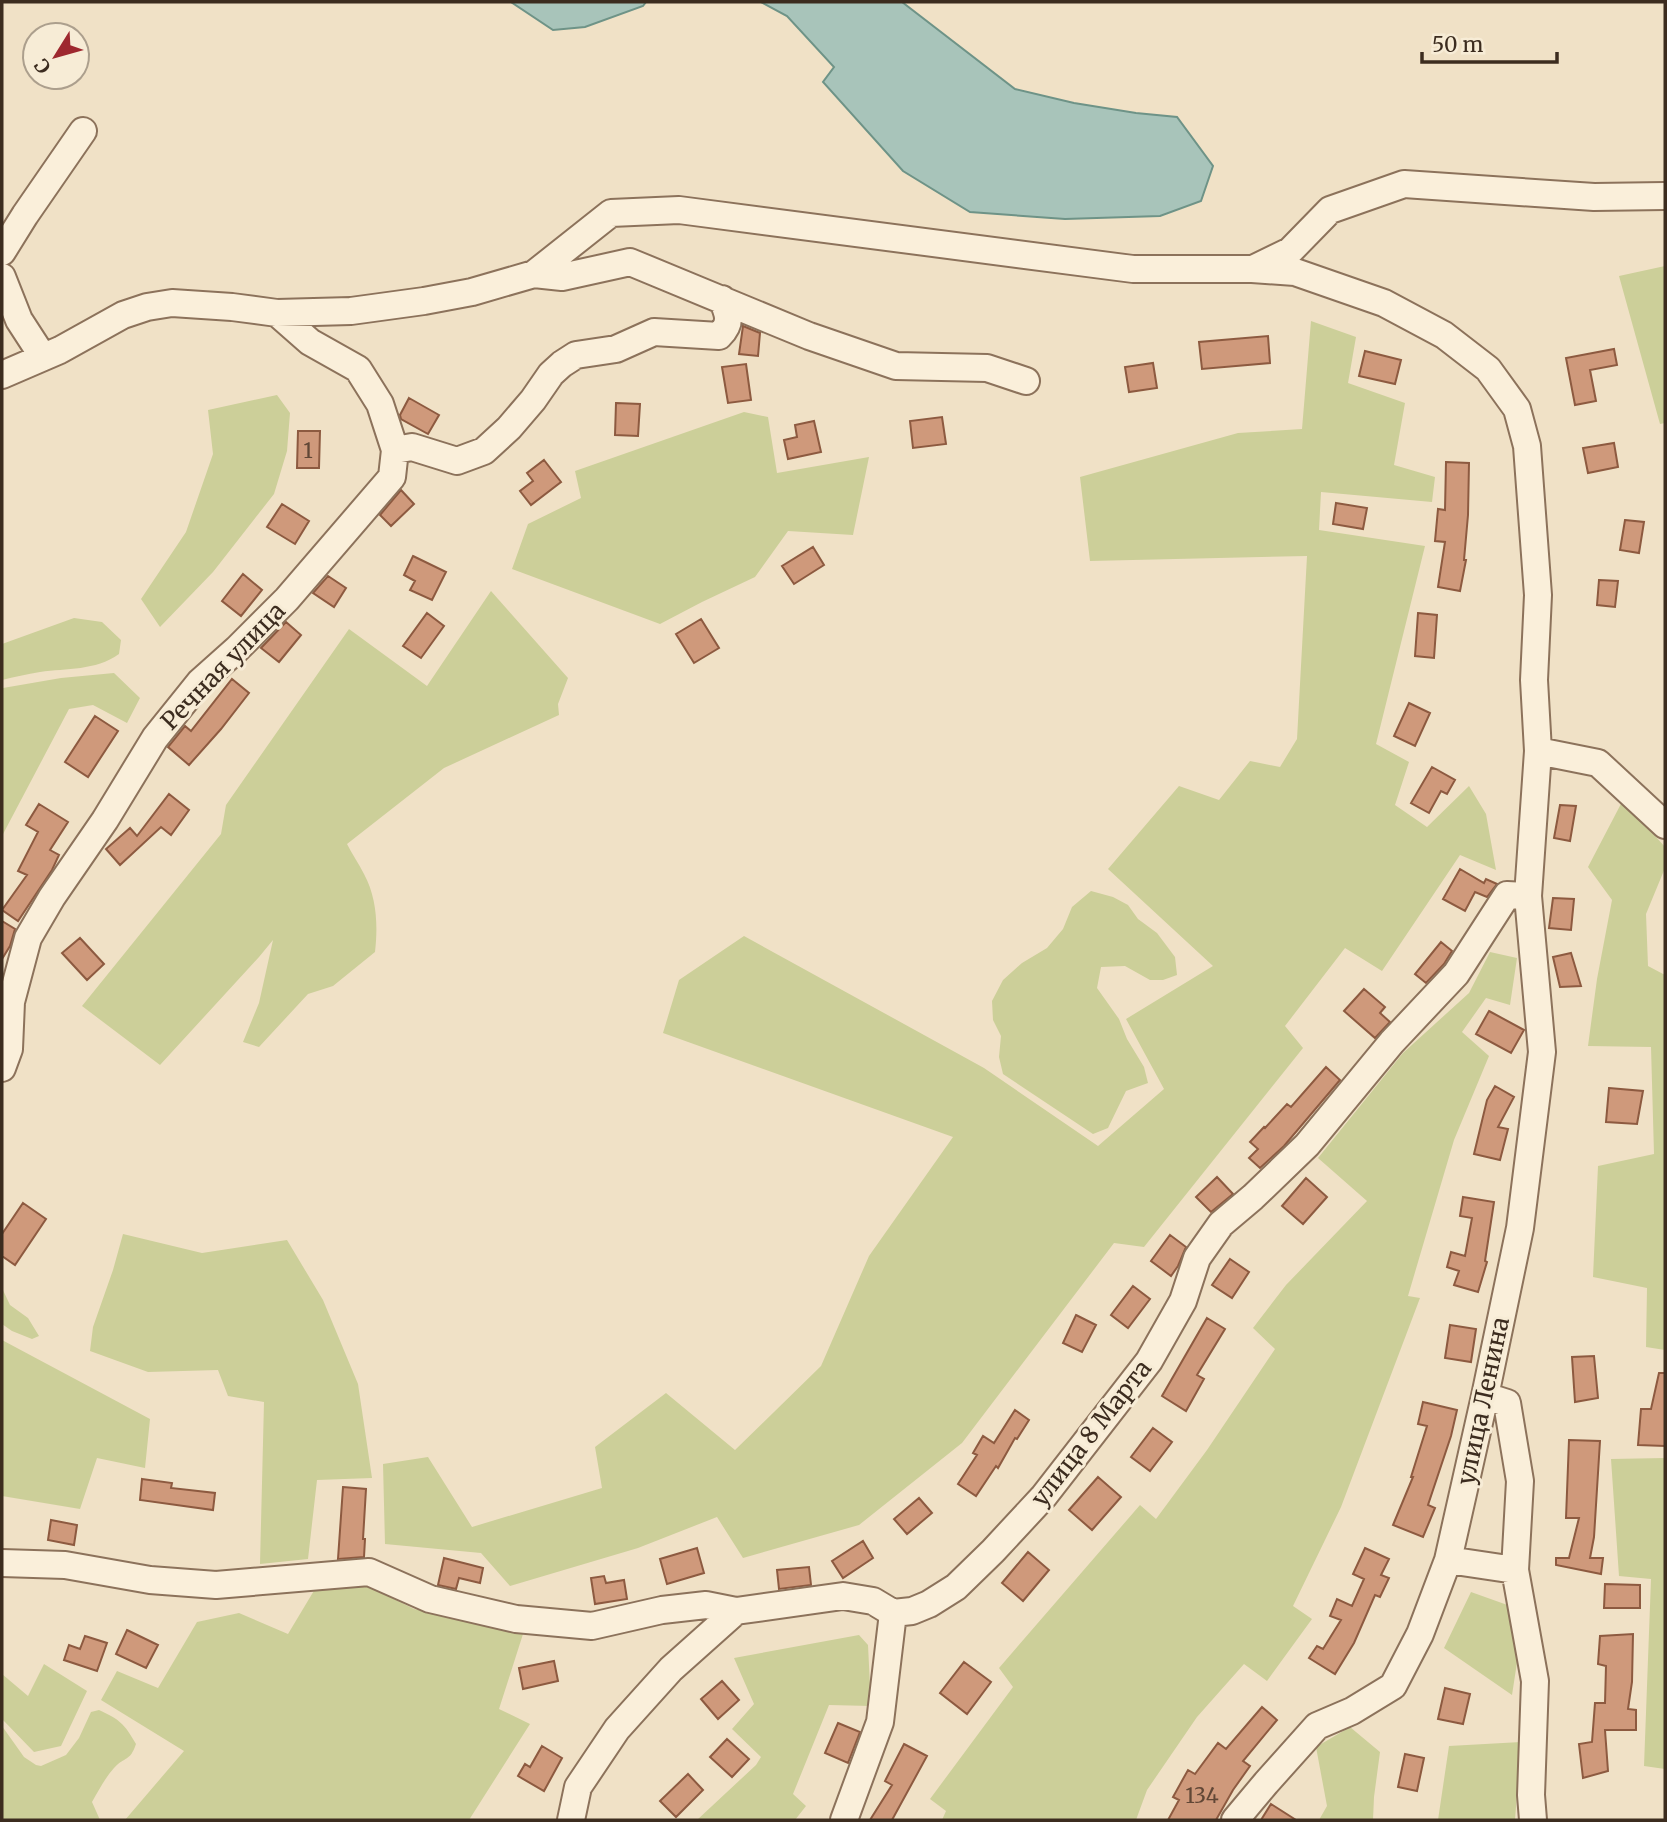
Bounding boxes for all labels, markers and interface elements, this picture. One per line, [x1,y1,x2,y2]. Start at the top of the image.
north arrow [21,21,91,91]
scale bar [1422,21,1557,65]
text: 50 m [1432,31,1483,58]
text: С [29,54,56,78]
house number: 1 [303,437,313,464]
street label: Речная улица [154,595,292,736]
street label: улица Ленина [1450,1314,1516,1488]
street label: улица 8 Марта [1024,1353,1158,1512]
house number: 134 [1185,1782,1219,1809]

